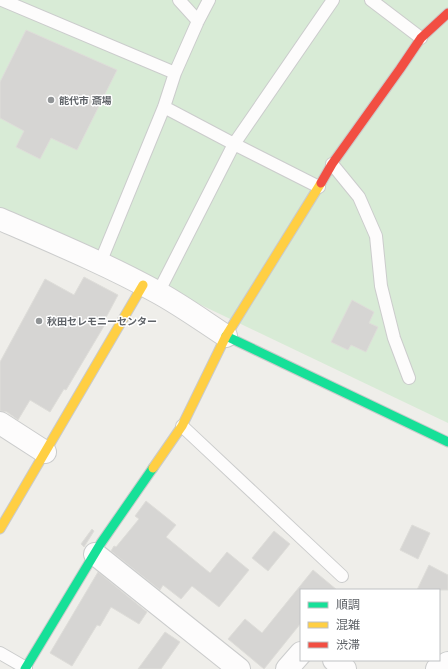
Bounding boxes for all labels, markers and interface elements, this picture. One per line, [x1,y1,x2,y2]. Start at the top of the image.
place label: 能代市 斎場 [59,93,112,107]
marker: 能代市 斎場 [46,95,56,105]
place label: 秋田セレモニーセンター [47,314,157,328]
marker: 秋田セレモニーセンター [34,316,44,326]
legend [300,589,440,661]
text: 順調 [336,596,360,613]
text: 混雑 [336,616,360,633]
text: 渋滞 [336,636,360,653]

